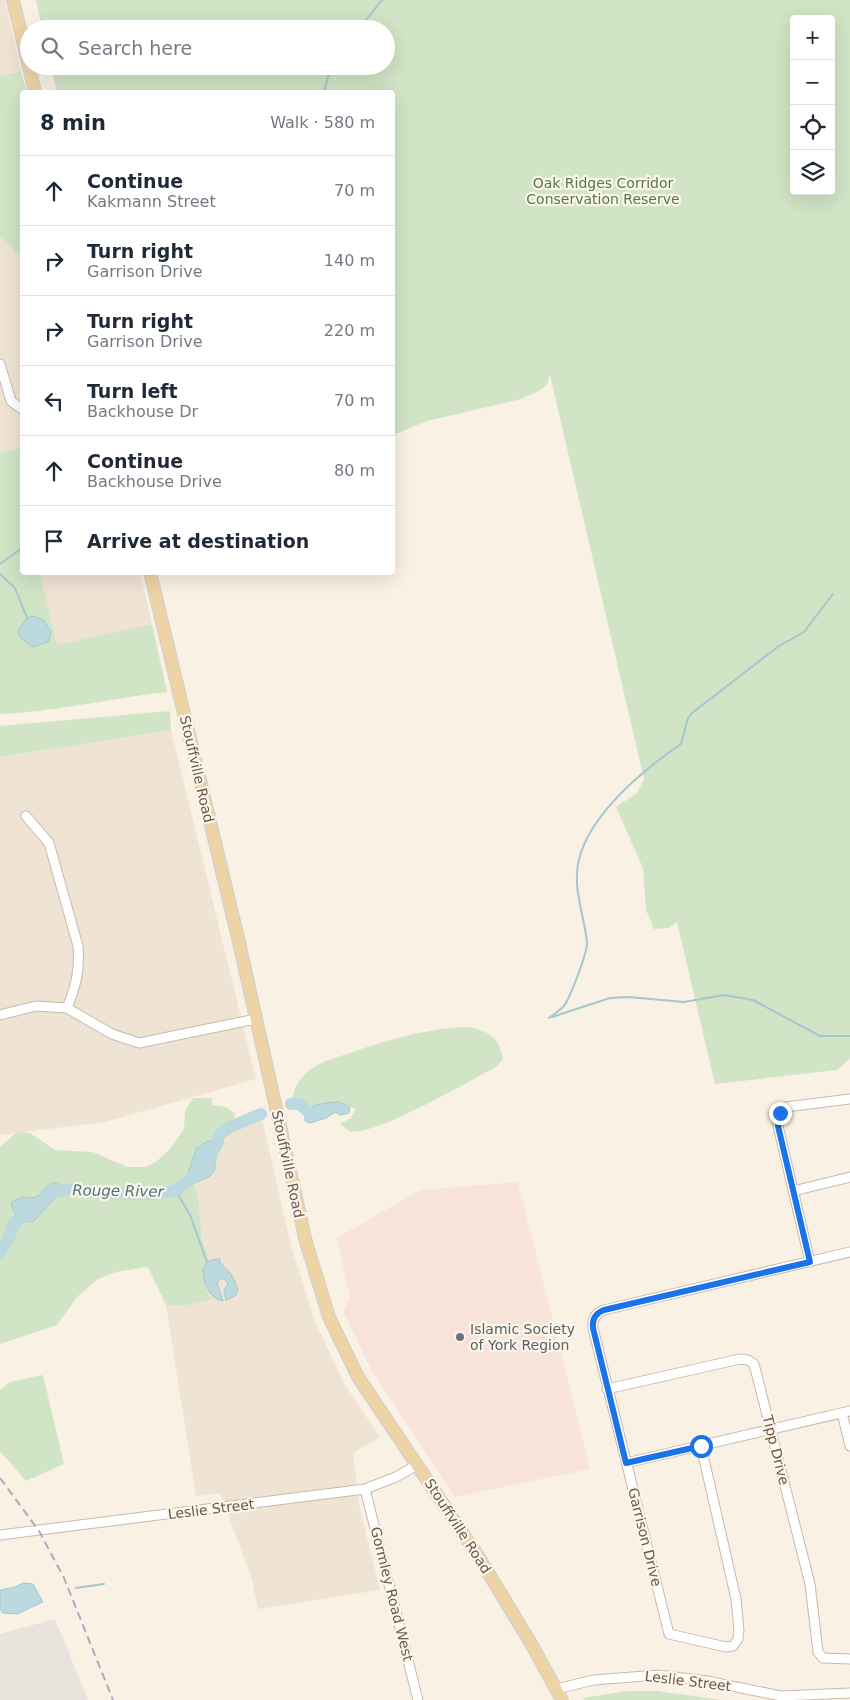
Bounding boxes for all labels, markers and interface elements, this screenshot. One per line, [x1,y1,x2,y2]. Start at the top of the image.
map controls [790,15,835,195]
button: + [790,15,835,60]
search box [20,20,395,75]
icon: search [38,34,66,62]
text: Search here [78,37,192,59]
button: − [790,60,835,105]
button: locate [790,105,835,150]
text: 8 min [40,111,106,135]
text: Walk · 580 m [270,113,375,132]
button: layers [790,150,835,195]
text: Continue [87,170,183,192]
park label: Oak Ridges Corridor Conservation Reserve [526,175,680,207]
icon: ahead [40,177,68,205]
text: 70 m [334,181,375,200]
text: Kakmann Street [87,192,216,211]
text: Turn right [87,240,193,262]
icon: right [40,247,68,275]
text: 140 m [324,251,375,270]
text: Garrison Drive [87,262,203,281]
text: Turn right [87,310,193,332]
icon: right [40,317,68,345]
text: 220 m [324,321,375,340]
text: Garrison Drive [87,332,203,351]
text: Turn left [87,380,178,402]
icon: left [40,387,68,415]
text: 70 m [334,391,375,410]
text: Backhouse Dr [87,402,198,421]
text: Continue [87,450,183,472]
icon: ahead [40,457,68,485]
text: 80 m [334,461,375,480]
text: Backhouse Drive [87,472,222,491]
icon: arrive [40,527,68,555]
text: Arrive at destination [87,530,309,552]
street label: Stouffville Road [177,714,217,824]
route end [769,1102,792,1125]
street label: Stouffville Road [269,1109,307,1219]
water label: Rouge River [72,1181,165,1201]
place label: Islamic Society of York Region [470,1321,575,1353]
marker: Islamic Society of York Region [454,1331,466,1343]
street label: Tipp Drive [759,1412,792,1487]
route start [690,1435,713,1458]
street label: Stouffville Road [421,1476,495,1576]
street label: Garrison Drive [625,1486,665,1588]
street label: Leslie Street [167,1496,256,1522]
street label: Gormley Road West [368,1525,417,1663]
street label: Leslie Street [644,1668,733,1694]

